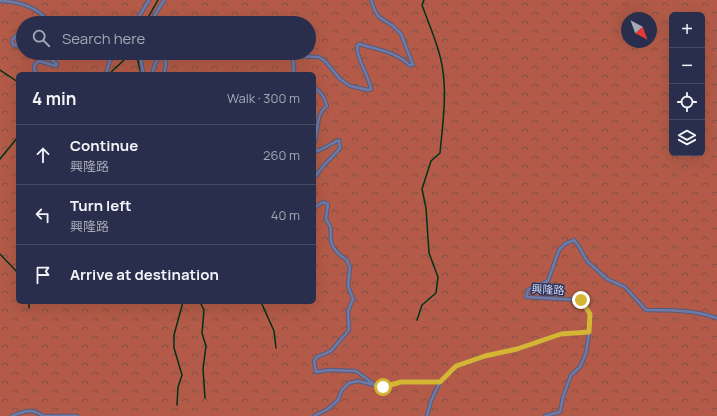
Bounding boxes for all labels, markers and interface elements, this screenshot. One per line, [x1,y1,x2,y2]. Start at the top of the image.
north arrow [621,12,657,48]
map controls [669,12,705,156]
button: + [669,12,705,48]
search box [16,16,316,60]
icon: search [30,27,52,49]
text: Search here [62,28,145,49]
button: − [669,48,705,84]
button: locate [669,84,705,120]
text: 4 min [32,87,76,110]
text: Walk · 300 m [227,89,300,107]
button: layers [669,120,705,156]
text: Continue [70,135,138,156]
icon: ahead [32,144,54,166]
text: 260 m [263,146,300,164]
text: 興隆路 [70,157,109,175]
text: Turn left [70,195,132,216]
icon: left [32,204,54,226]
text: 40 m [271,206,300,224]
text: 興隆路 [70,217,109,235]
icon: arrive [32,264,54,286]
text: Arrive at destination [70,264,219,285]
street label: 興隆路 [531,281,565,297]
route end [572,291,590,309]
route start [374,378,392,396]

